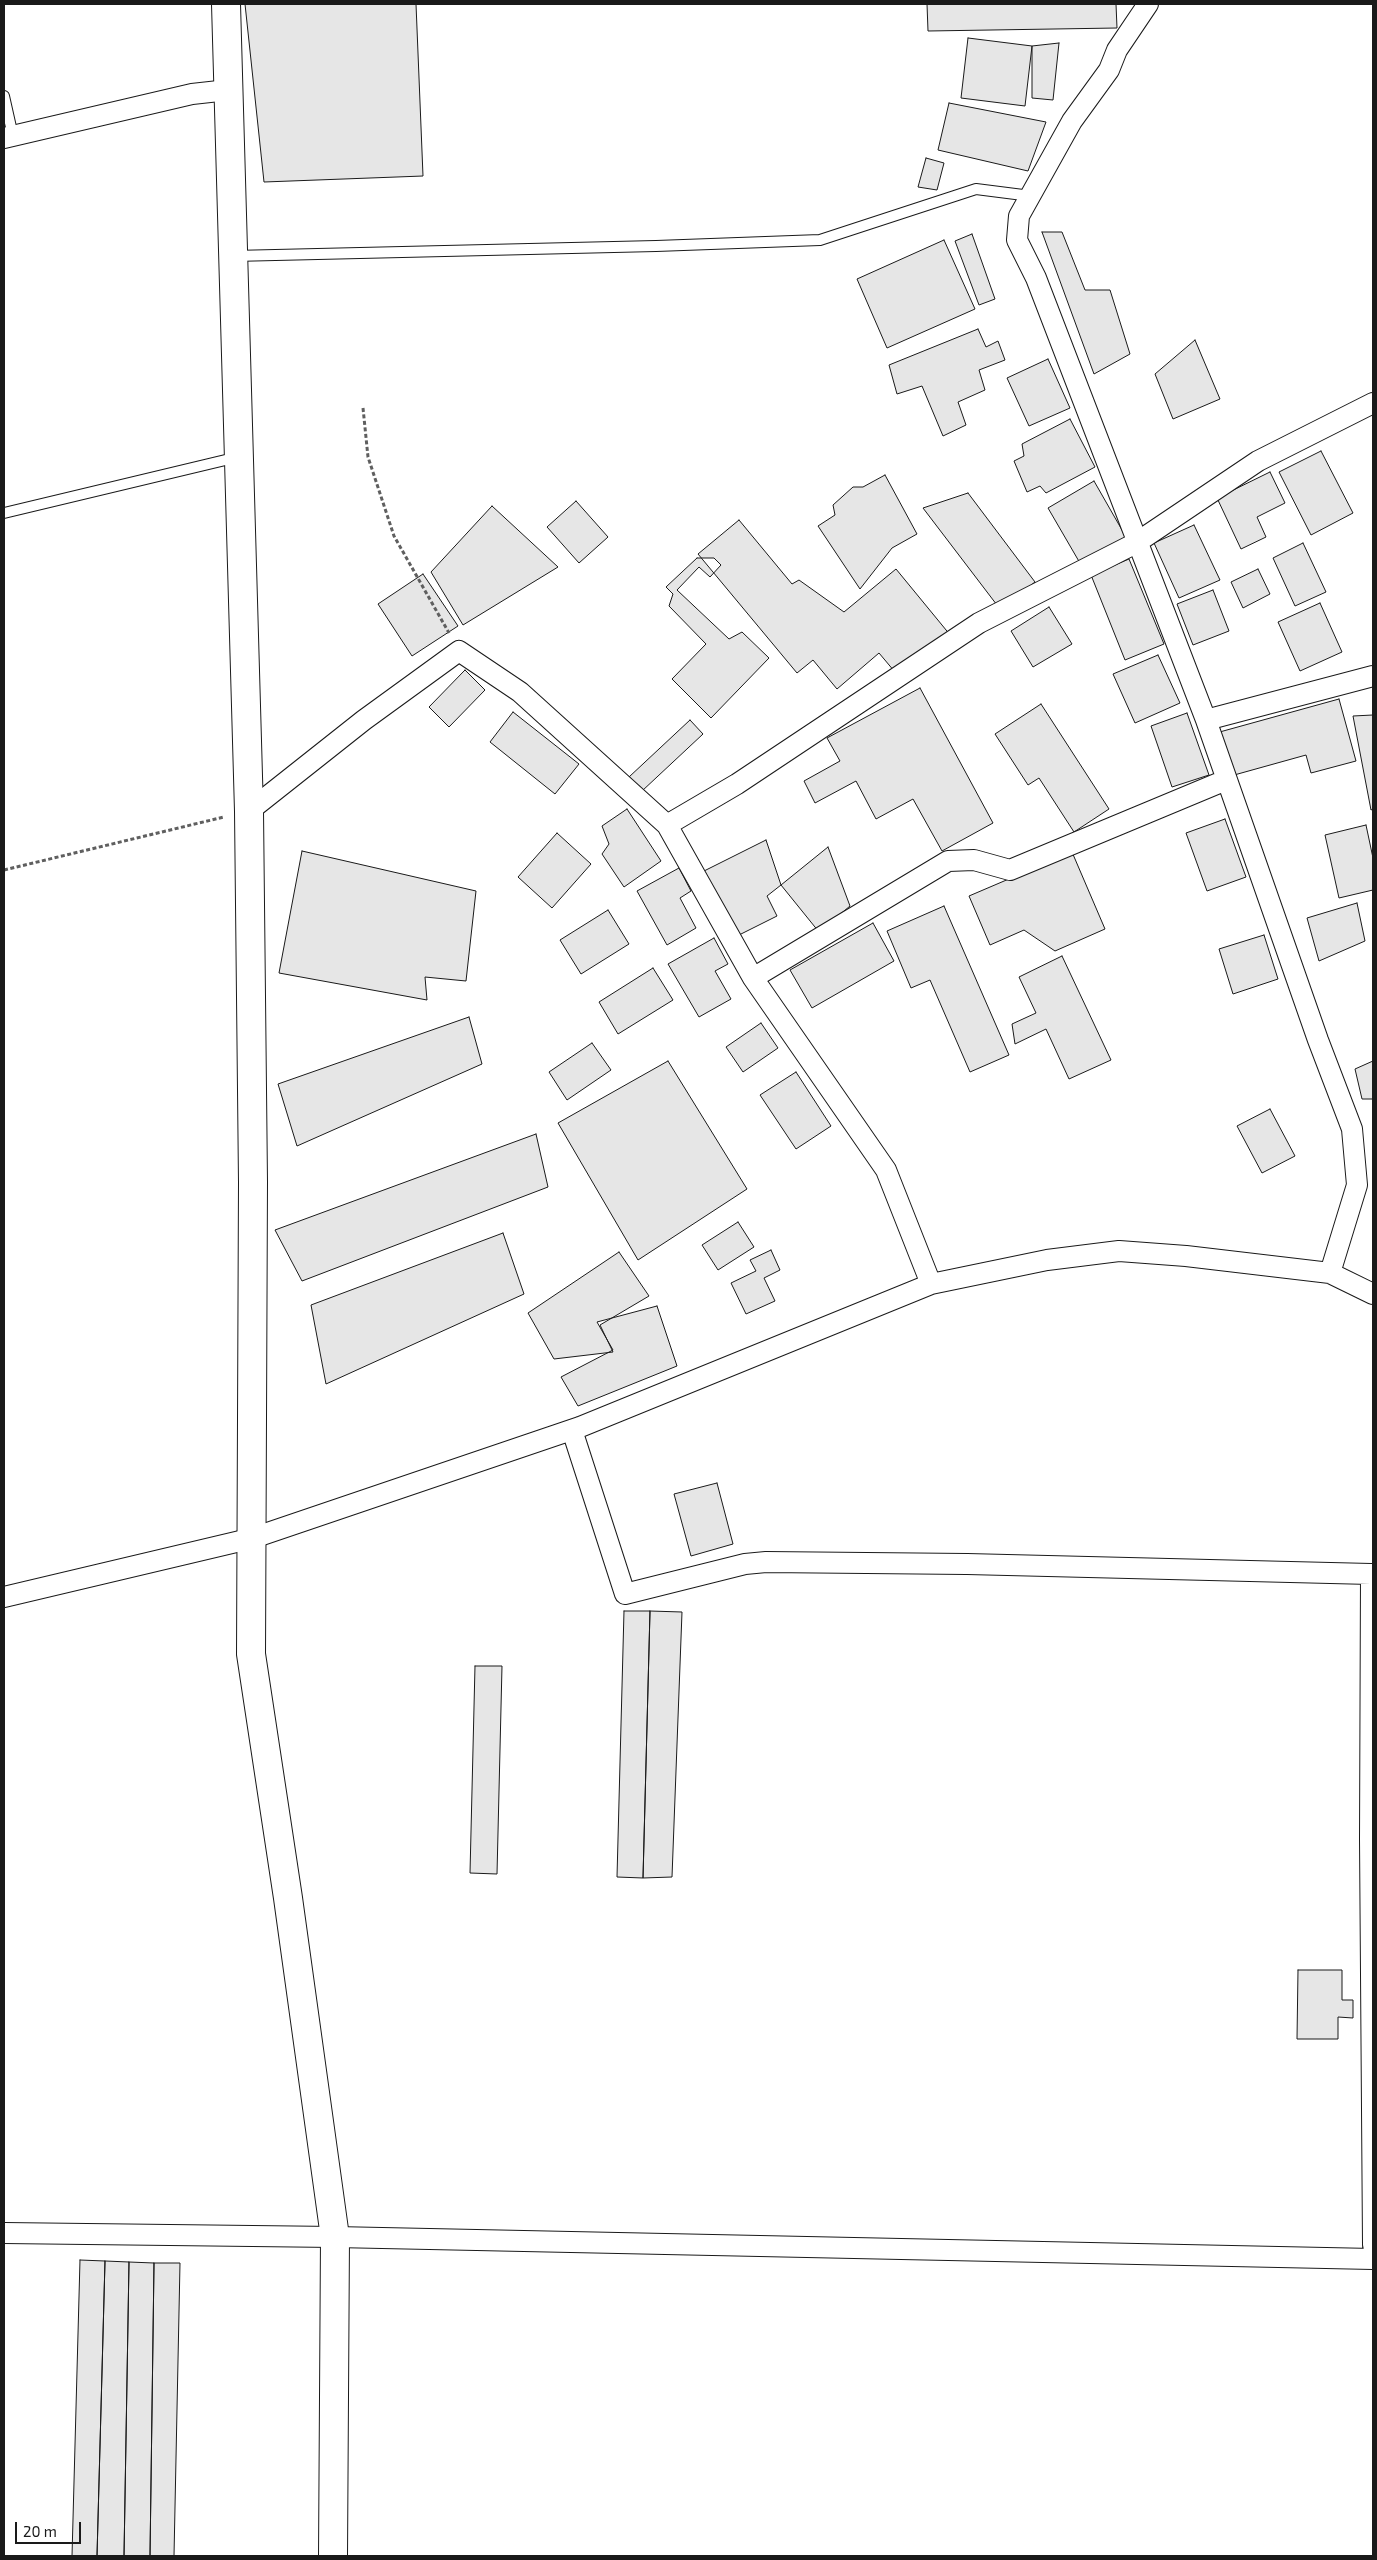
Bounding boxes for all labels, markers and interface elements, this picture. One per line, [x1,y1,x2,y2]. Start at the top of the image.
scale bar [18,2512,84,2544]
text: 20 m [23,2522,57,2540]

